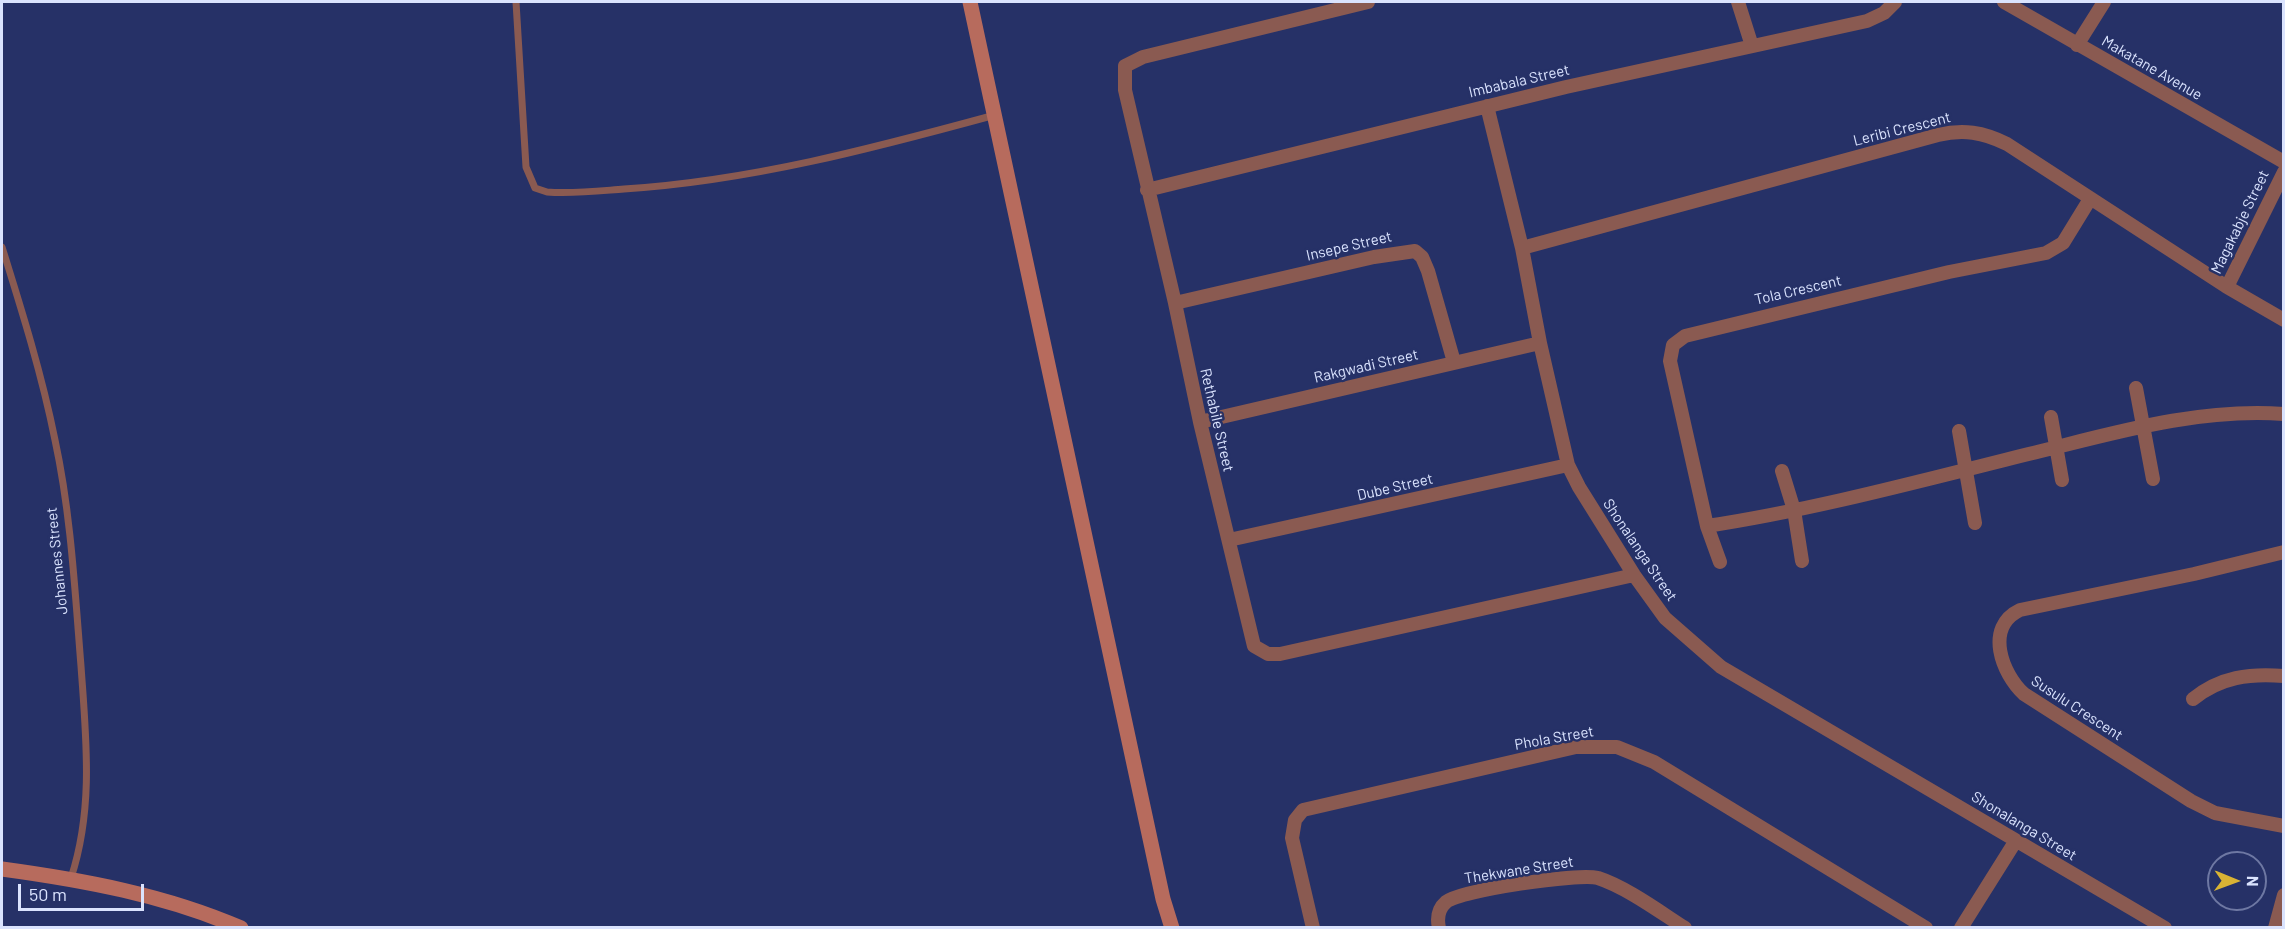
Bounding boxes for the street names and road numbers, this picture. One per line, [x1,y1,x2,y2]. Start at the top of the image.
street label: Makatane Avenue [2099,32,2205,104]
street label: Imbabala Street [1467,61,1571,101]
street label: Leribi Crescent [1851,108,1953,150]
street label: Magakabje Street [2207,167,2273,277]
street label: Insepe Street [1304,227,1394,265]
street label: Tola Crescent [1753,271,1843,309]
street label: Rakgwadi Street [1312,345,1420,387]
street label: Rethabile Street [1196,367,1238,473]
street label: Dube Street [1355,470,1435,504]
street label: Shonalanga Street [1599,495,1681,605]
street label: Johannes Street [42,507,72,615]
street label: Susulu Crescent [2028,672,2126,744]
street label: Phola Street [1513,722,1595,754]
street label: Shonalanga Street [1968,788,2080,864]
street label: Thekwane Street [1463,852,1575,888]

